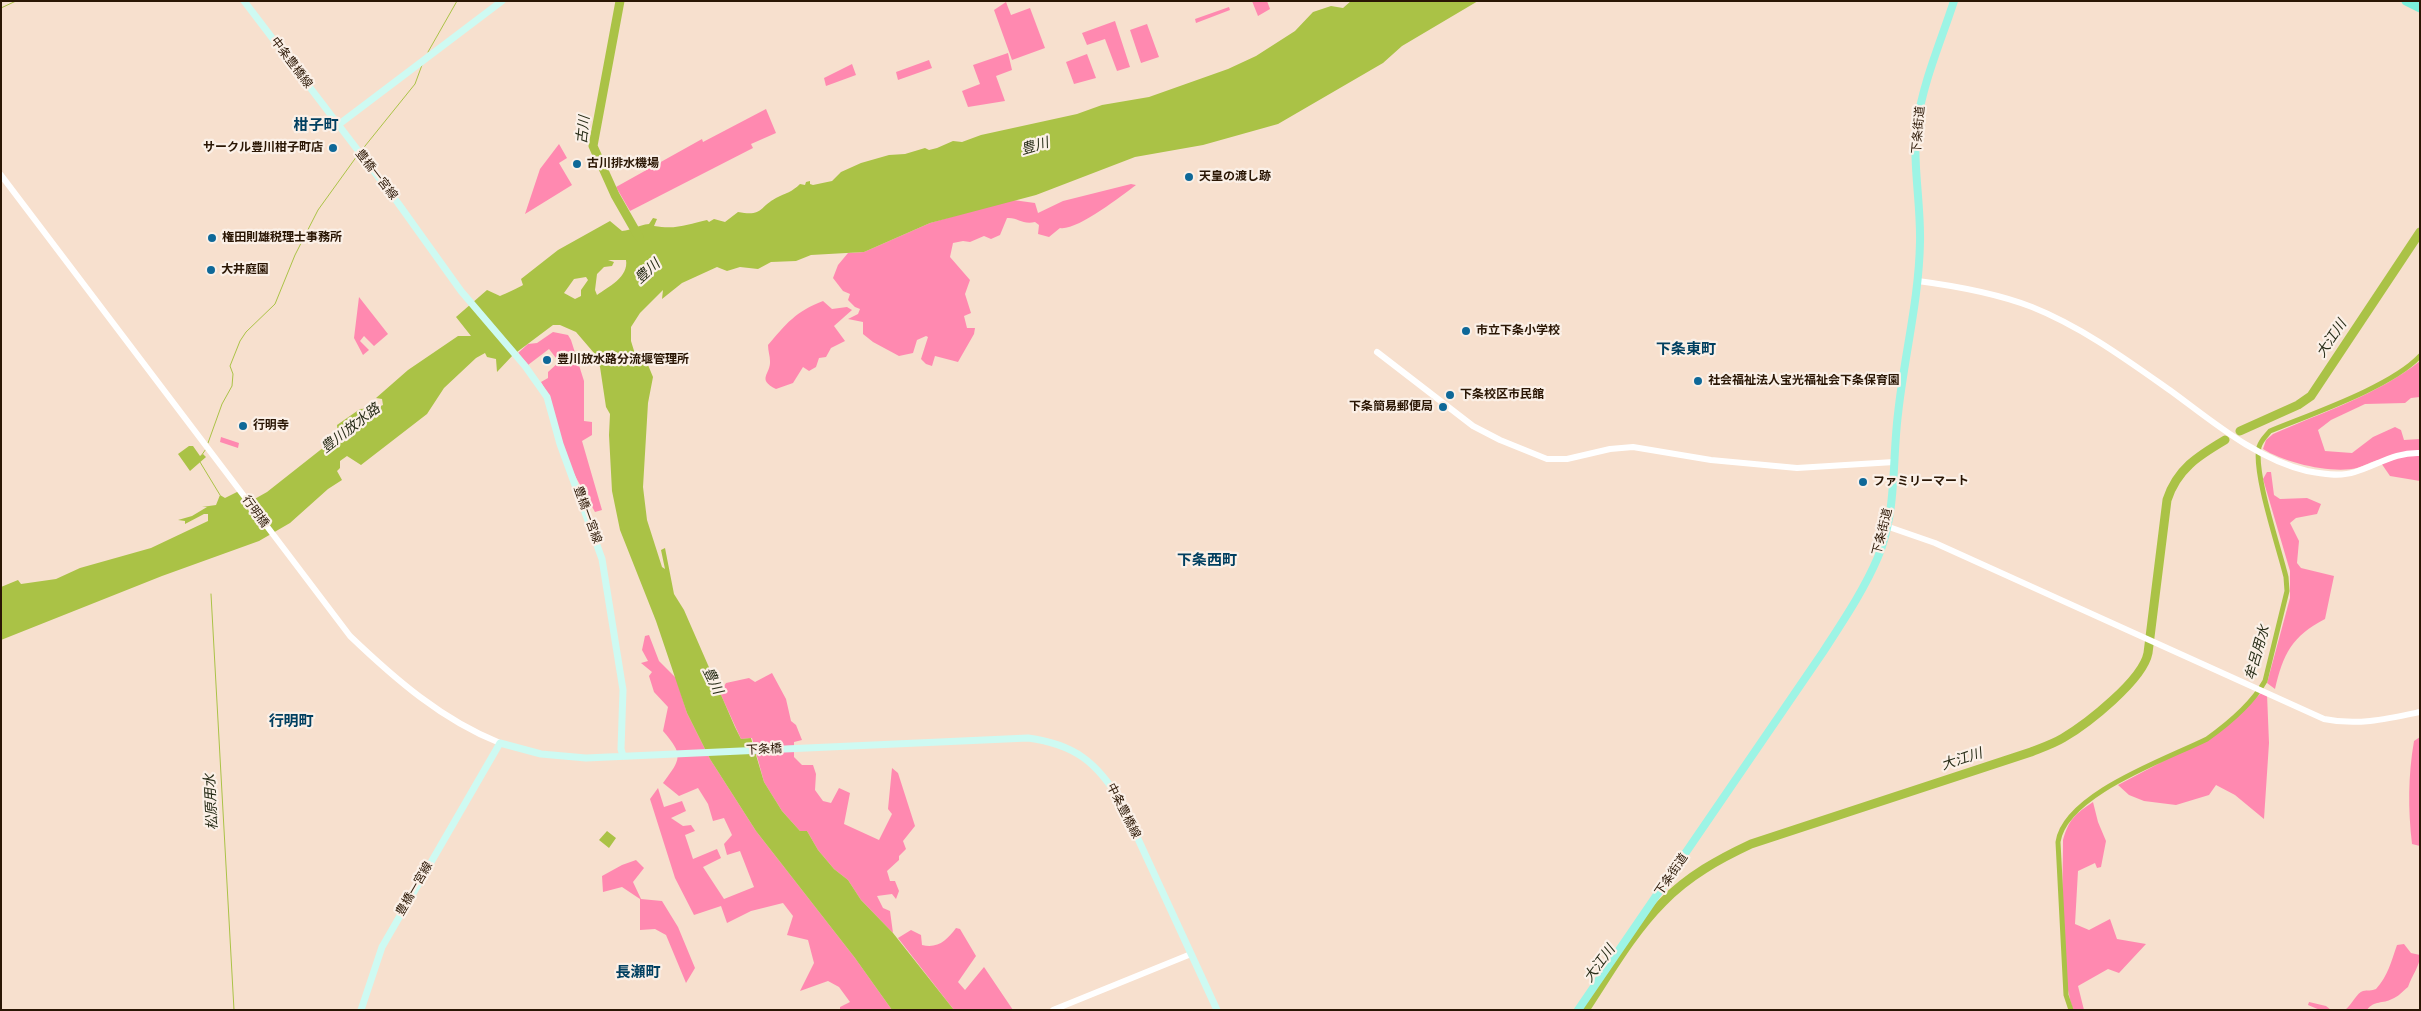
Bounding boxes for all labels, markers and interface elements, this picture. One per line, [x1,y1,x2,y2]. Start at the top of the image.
street label: 中条豊橋線 [267,35,315,91]
street label: 下条街道 [1910,105,1928,155]
water label: 古川 [574,115,594,145]
district label: 柑子町 [294,117,338,135]
water label: 豊川 [1019,135,1051,159]
place label: サークル豊川柑子町店 [203,141,323,155]
marker: サークル豊川柑子町店 [327,142,339,154]
street label: 豊橋一宮線 [352,147,400,203]
place label: 古川排水機場 [587,157,659,171]
marker: 古川排水機場 [571,158,583,170]
place label: 天皇の渡し跡 [1199,170,1271,184]
marker: 天皇の渡し跡 [1183,171,1195,183]
place label: 権田則雄税理士事務所 [222,231,342,245]
marker: 権田則雄税理士事務所 [206,232,218,244]
water label: 豊川 [632,256,664,288]
place label: 大井庭園 [221,263,269,277]
marker: 大井庭園 [205,264,217,276]
water label: 大江川 [2313,317,2351,361]
place label: 市立下条小学校 [1476,324,1560,338]
marker: 市立下条小学校 [1460,325,1472,337]
district label: 下条東町 [1656,341,1716,359]
place label: 豊川放水路分流堰管理所 [557,353,689,367]
marker: 豊川放水路分流堰管理所 [541,354,553,366]
place label: 社会福祉法人宝光福祉会下条保育園 [1708,374,1900,388]
marker: 社会福祉法人宝光福祉会下条保育園 [1692,375,1704,387]
place label: 下条校区市民館 [1460,388,1544,402]
marker: 下条校区市民館 [1444,389,1456,401]
place label: 下条簡易郵便局 [1349,400,1433,414]
water label: 豊川放水路 [318,401,384,457]
marker: 下条簡易郵便局 [1437,401,1449,413]
place label: 行明寺 [253,419,289,433]
marker: 行明寺 [237,420,249,432]
place label: ファミリーマート [1873,475,1969,489]
marker: ファミリーマート [1857,476,1869,488]
street label: 豊橋一宮線 [570,484,604,546]
street label: 行明橋 [239,493,271,531]
street label: 下条街道 [1870,507,1896,557]
district label: 下条西町 [1177,552,1237,570]
water label: 牟呂用水 [2242,624,2274,682]
water label: 豊川 [698,665,726,697]
district label: 行明町 [269,713,313,731]
street label: 下条橋 [746,742,782,758]
water label: 大江川 [1939,746,1985,774]
water label: 松原用水 [202,774,222,830]
street label: 中条豊橋線 [1103,781,1143,841]
street label: 下条街道 [1653,851,1691,899]
street label: 豊橋一宮線 [394,859,436,919]
water label: 大江川 [1581,942,1619,986]
district label: 長瀬町 [616,964,660,982]

